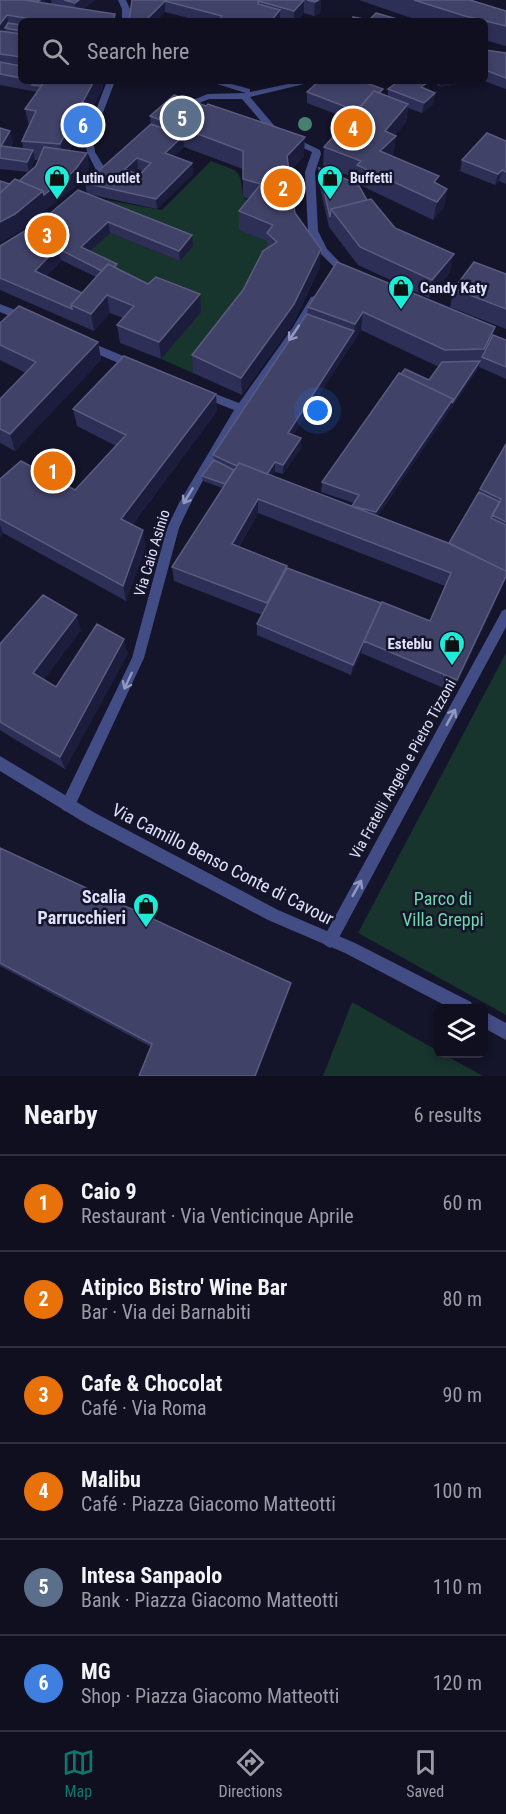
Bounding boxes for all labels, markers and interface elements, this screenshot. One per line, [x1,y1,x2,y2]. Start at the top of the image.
search box [18,18,488,84]
icon: search [39,35,72,68]
text: Search here [87,39,189,64]
pin: 5 [162,96,201,140]
pin: 6 [64,102,103,148]
pin: 4 [334,106,372,150]
shop icon: Lutin outlet [42,163,72,201]
shop icon: Buffetti [315,163,345,201]
pin: 2 [264,166,302,210]
place label: Lutin outlet [76,170,140,186]
place label: Buffetti [350,170,393,186]
pin: 3 [28,212,66,258]
shop icon: Candy Katy [386,273,416,311]
place label: Candy Katy [420,279,488,297]
one-way arrow [288,324,300,341]
your location [303,396,332,425]
pin: 1 [34,448,72,494]
one-way arrow [182,487,194,504]
street label: Via Caio Asinio [130,507,174,599]
shop icon: Esteblu [437,629,467,667]
place label: Esteblu [387,635,432,653]
one-way arrow [121,672,132,690]
street label: Via Fratelli Angelo e Pietro Tizzoni [346,676,460,862]
one-way arrow [445,709,457,726]
street label: Via Camillo Benso Conte di Cavour [109,799,338,929]
one-way arrow [352,880,363,898]
place label: Scalia Parrucchieri [38,886,126,928]
park label: Parco di Villa Greppi [402,888,484,930]
shop icon: Scalia Parrucchieri [131,891,161,929]
map controls [434,1004,488,1058]
button: layers [434,1004,488,1058]
text: Nearby [24,1100,98,1130]
text: 6 results [414,1103,482,1127]
text: Caio 9 [81,1179,137,1204]
text: 1 [38,1191,49,1215]
text: 60 m [443,1191,482,1215]
text: Restaurant · Via Venticinque Aprile [81,1204,354,1228]
text: Atipico Bistro' Wine Bar [81,1275,287,1300]
text: 2 [38,1287,49,1311]
text: 80 m [443,1287,482,1311]
text: Bar · Via dei Barnabiti [81,1300,251,1324]
text: Cafe & Chocolat [81,1371,222,1396]
text: 3 [38,1383,49,1407]
text: 90 m [443,1383,482,1407]
text: Café · Via Roma [81,1396,207,1420]
text: Malibu [81,1467,141,1492]
text: 4 [38,1479,49,1503]
text: 100 m [433,1479,482,1503]
text: Café · Piazza Giacomo Matteotti [81,1492,336,1516]
text: Intesa Sanpaolo [81,1563,222,1588]
text: 5 [38,1575,49,1599]
text: 110 m [433,1575,482,1599]
text: Bank · Piazza Giacomo Matteotti [81,1588,339,1612]
text: MG [81,1659,111,1684]
text: 6 [38,1671,49,1695]
text: 120 m [433,1671,482,1695]
text: Shop · Piazza Giacomo Matteotti [81,1684,339,1708]
tab: Map [62,1746,95,1801]
tab: Directions [219,1746,282,1801]
tab: Saved [406,1746,444,1801]

